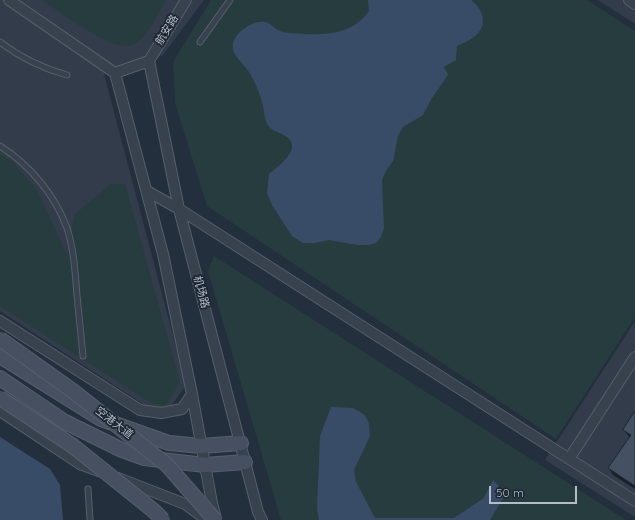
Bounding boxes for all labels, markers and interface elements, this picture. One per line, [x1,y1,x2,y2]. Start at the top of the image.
street label: 航安路 [153,12,181,48]
street label: 机场路 [190,274,212,310]
street label: 空港大道 [93,404,135,442]
scale bar [491,478,579,504]
text: 50 m [496,485,524,500]

